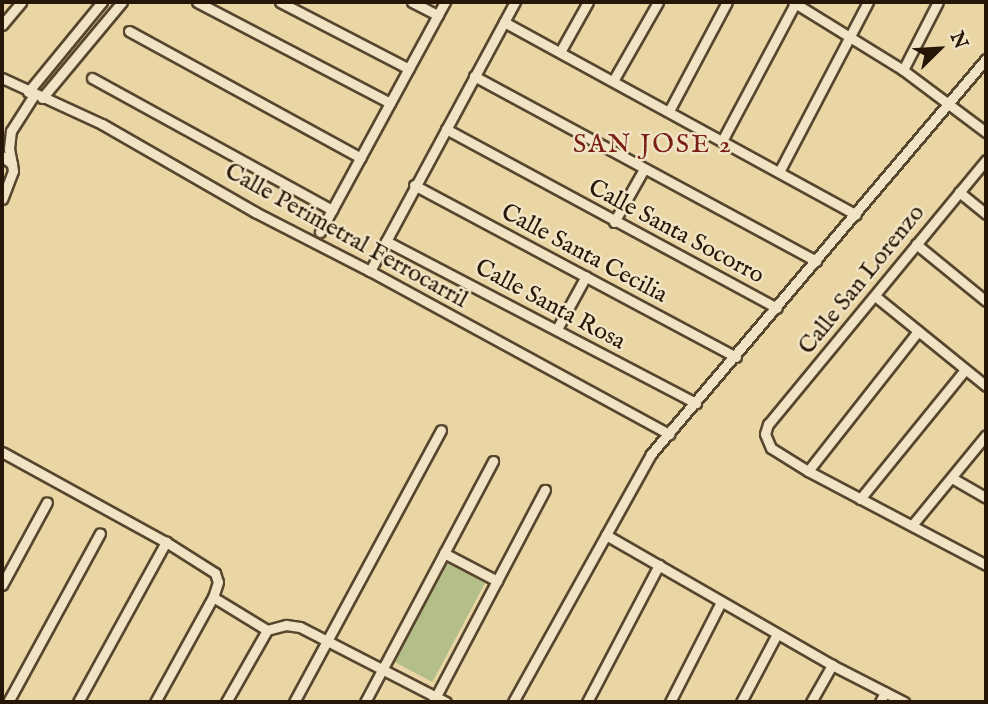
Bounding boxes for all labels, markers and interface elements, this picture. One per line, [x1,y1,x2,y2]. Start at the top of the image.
north arrow [904,14,974,84]
text: N [944,28,972,53]
district label: SAN JOSE 2 [574,129,732,161]
street label: Calle Perimetral Ferrocarril [220,157,472,315]
street label: Calle Santa Socorro [583,174,769,290]
street label: Calle Santa Cecilia [496,198,672,310]
street label: Calle San Lorenzo [793,199,931,361]
street label: Calle Santa Rosa [470,253,630,357]

